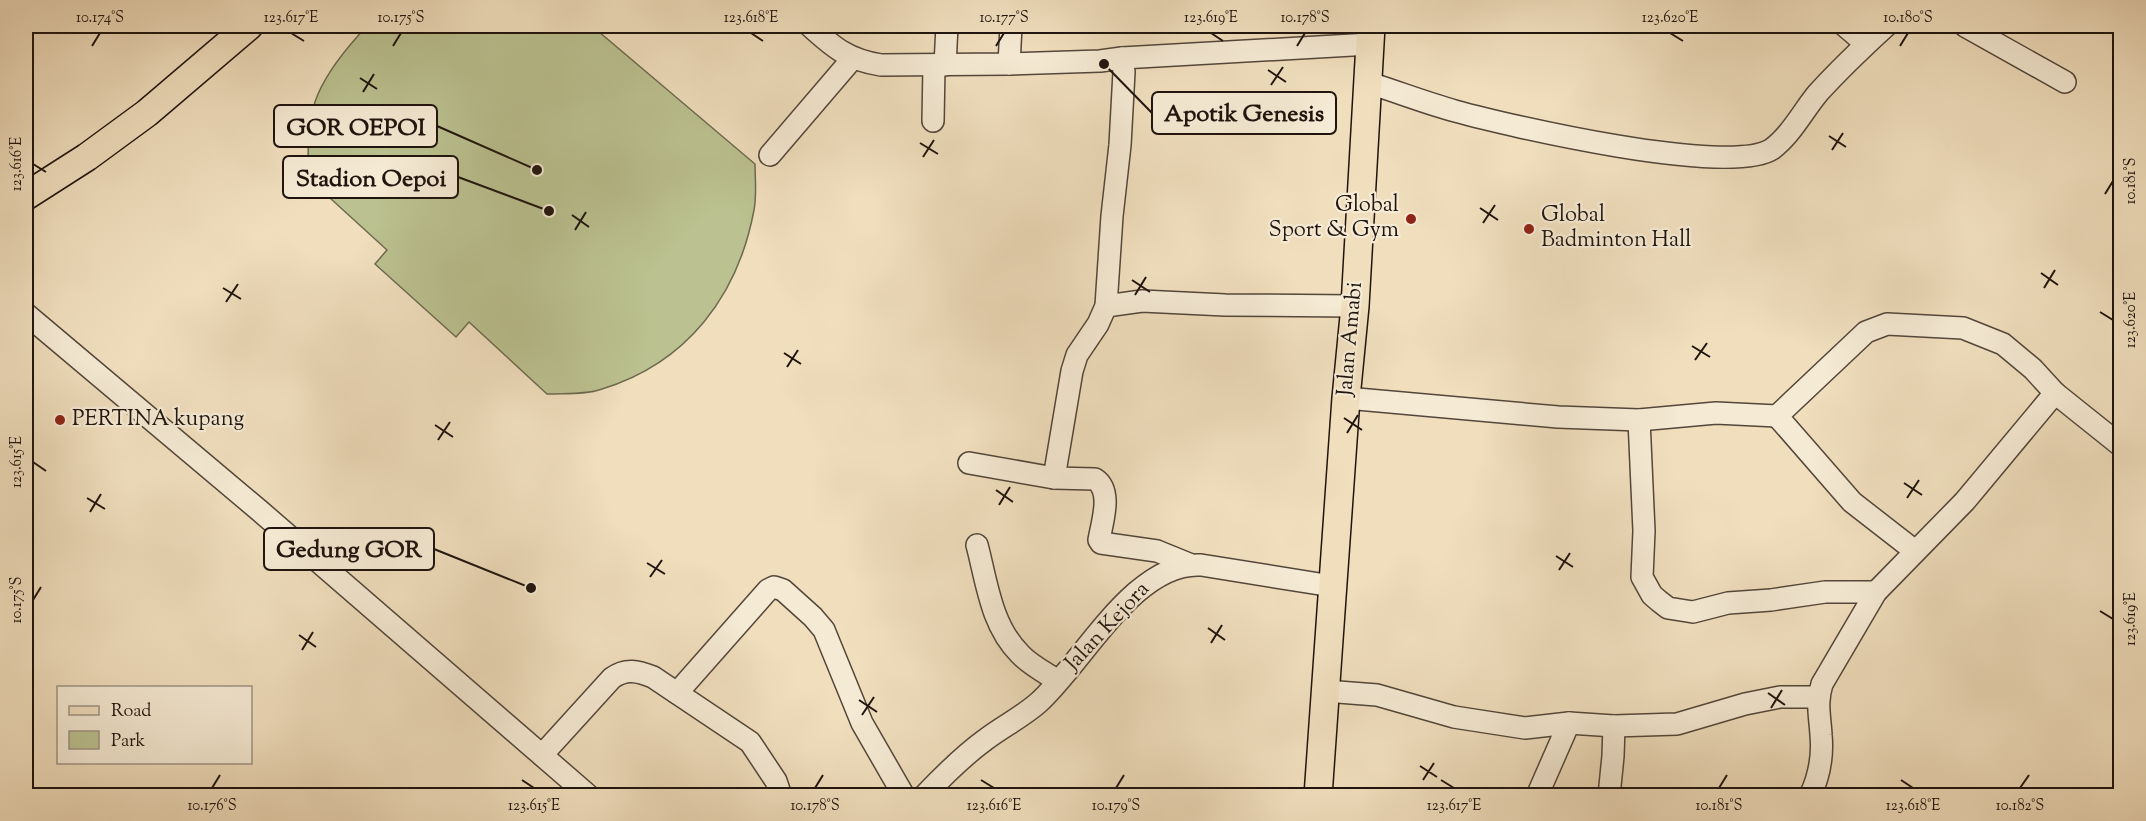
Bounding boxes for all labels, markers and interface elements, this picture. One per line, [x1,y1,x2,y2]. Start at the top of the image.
text: 10.174°S [76,8,124,29]
text: 123.617°E [264,8,318,29]
text: 10.175°S [378,8,424,29]
text: 123.618°E [724,8,778,29]
text: 10.177°S [979,8,1029,29]
text: 123.619°E [1184,8,1238,29]
text: 10.178°S [1280,8,1330,29]
text: 123.620°E [1642,8,1698,29]
text: 10.180°S [1883,8,1933,29]
callout: Apotik Genesis [1152,92,1336,134]
text: Apotik Genesis [1164,98,1324,132]
callout: GOR OEPOI [274,105,437,147]
text: GOR OEPOI [286,112,426,146]
text: 123.616°E [7,137,28,191]
callout: Stadion Oepoi [283,156,458,198]
text: 10.181°S [2121,158,2142,204]
text: Stadion Oepoi [296,163,446,197]
place label: Global Sport & Gym [1269,190,1399,247]
place label: Global Badminton Hall [1541,200,1691,257]
marker: Global Sport & Gym [1404,212,1418,226]
marker: Global Badminton Hall [1522,222,1536,236]
street label: Jalan Amabi [1330,280,1372,399]
text: 123.620°E [2121,292,2142,348]
place label: PERTINA kupang [72,404,244,436]
marker: PERTINA kupang [53,413,67,427]
text: 123.615°E [7,436,28,488]
callout: Gedung GOR [264,528,434,570]
text: Gedung GOR [276,534,423,568]
street label: Jalan Kejora [1057,575,1158,680]
text: 10.175°S [7,577,28,623]
text: 123.619°E [2121,592,2142,646]
legend [57,686,252,764]
text: Road [111,699,151,725]
text: Park [111,729,146,755]
text: 10.176°S [187,796,237,817]
text: 123.615°E [508,796,560,817]
text: 10.178°S [790,796,840,817]
text: 123.616°E [967,796,1021,817]
text: 10.179°S [1092,796,1140,817]
text: 123.617°E [1427,796,1481,817]
text: 10.181°S [1696,796,1742,817]
text: 123.618°E [1886,796,1940,817]
text: 10.182°S [1996,796,2044,817]

